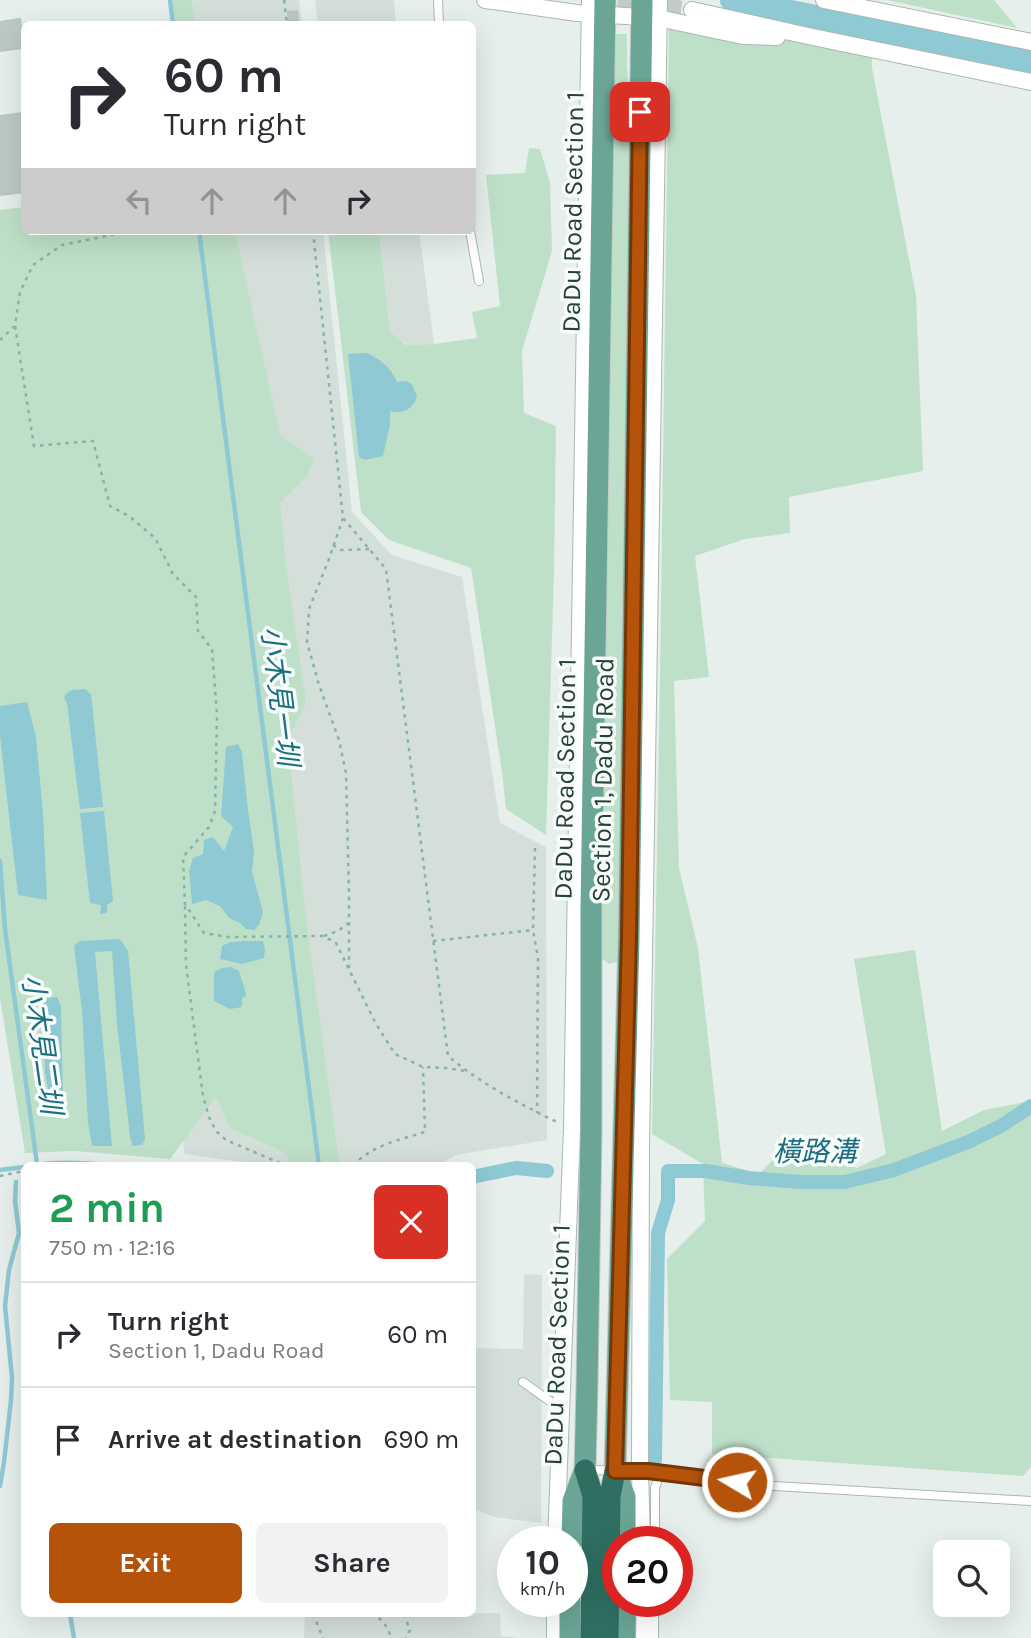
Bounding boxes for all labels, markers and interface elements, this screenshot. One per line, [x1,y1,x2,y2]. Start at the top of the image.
text: 60 m [164,47,284,104]
icon: right [49,49,140,140]
pin [610,82,670,142]
street label: DaDu Road Section 1 [555,91,591,333]
icon: arrive [621,93,659,131]
text: Turn right [164,106,306,143]
icon: left [120,182,158,220]
icon: ahead [193,182,231,220]
icon: ahead [266,182,304,220]
icon: right [339,182,377,220]
water label: 小木見一圳 [255,625,305,771]
street label: Section 1, Dadu Road [585,657,621,903]
street label: DaDu Road Section 1 [547,658,583,900]
water label: 小木見二圳 [16,972,69,1120]
water label: 橫路溝 [773,1135,861,1168]
text: 2 min [49,1183,165,1233]
button: close [374,1185,448,1259]
street label: DaDu Road Section 1 [537,1224,577,1466]
text: 750 m · 12:16 [49,1234,175,1261]
text: Turn right [108,1306,229,1337]
icon: right [49,1316,87,1354]
text: 60 m [387,1319,448,1350]
text: Section 1, Dadu Road [108,1337,325,1364]
icon: arrive [49,1421,87,1459]
text: Arrive at destination [108,1424,362,1455]
text: 690 m [383,1424,459,1455]
position arrow [700,1445,774,1519]
button: Exit [49,1523,242,1603]
button: Share [256,1523,448,1603]
speed limit sign: 20 [602,1526,693,1617]
map controls [933,1540,1010,1617]
button: search [933,1540,1010,1617]
text: 10 [525,1542,560,1583]
text: km/h [520,1578,565,1600]

